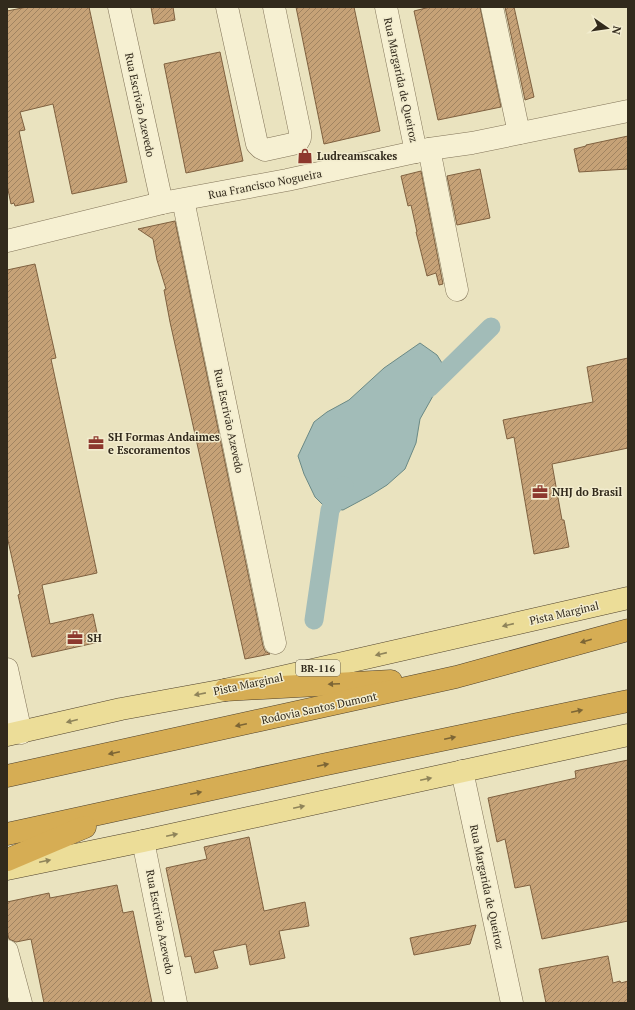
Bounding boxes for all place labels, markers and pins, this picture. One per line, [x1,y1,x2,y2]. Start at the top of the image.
shop icon: Ludreamscakes [296,147,314,165]
place label: Ludreamscakes [317,149,397,163]
place label: SH Formas Andaimes e Escoramentos [108,430,220,457]
office icon: SH Formas Andaimes e Escoramentos [87,434,105,452]
office icon: NHJ do Brasil [531,483,549,501]
place label: NHJ do Brasil [552,485,623,499]
office icon: SH [66,629,84,647]
place label: SH [87,631,102,645]

